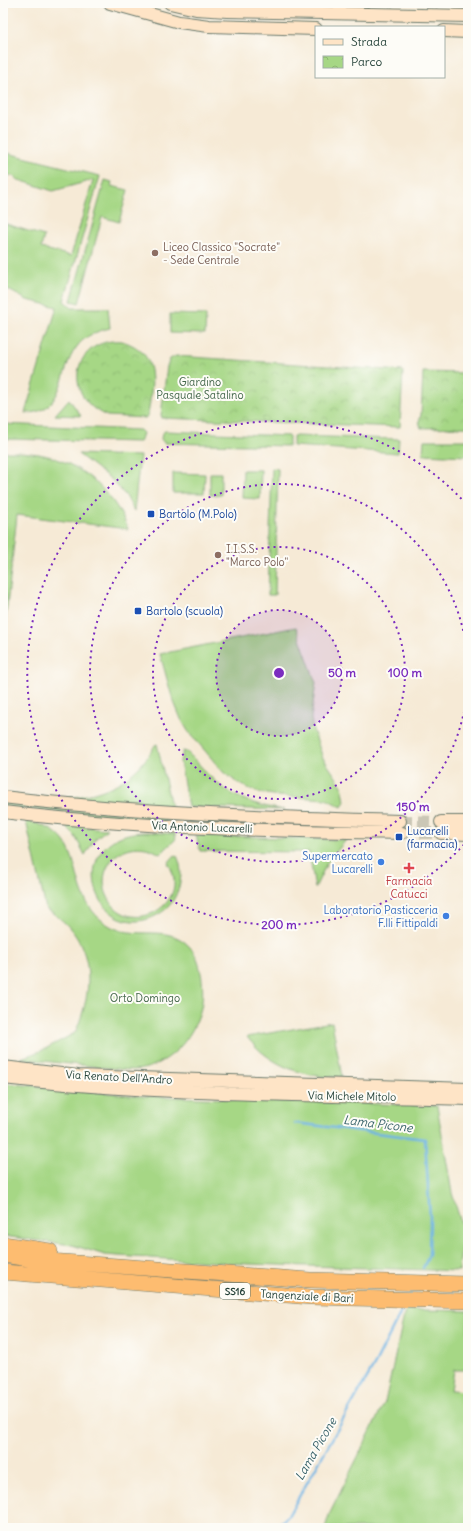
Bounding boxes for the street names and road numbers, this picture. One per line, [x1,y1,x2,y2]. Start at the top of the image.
street label: Via Antonio Lucarelli [151,818,253,836]
street label: Via Renato Dell'Andro [65,1067,173,1087]
street label: Via Michele Mitolo [308,1088,396,1104]
road number: SS16 [220,1283,250,1299]
street label: Tangenziale di Bari [260,1287,354,1305]

